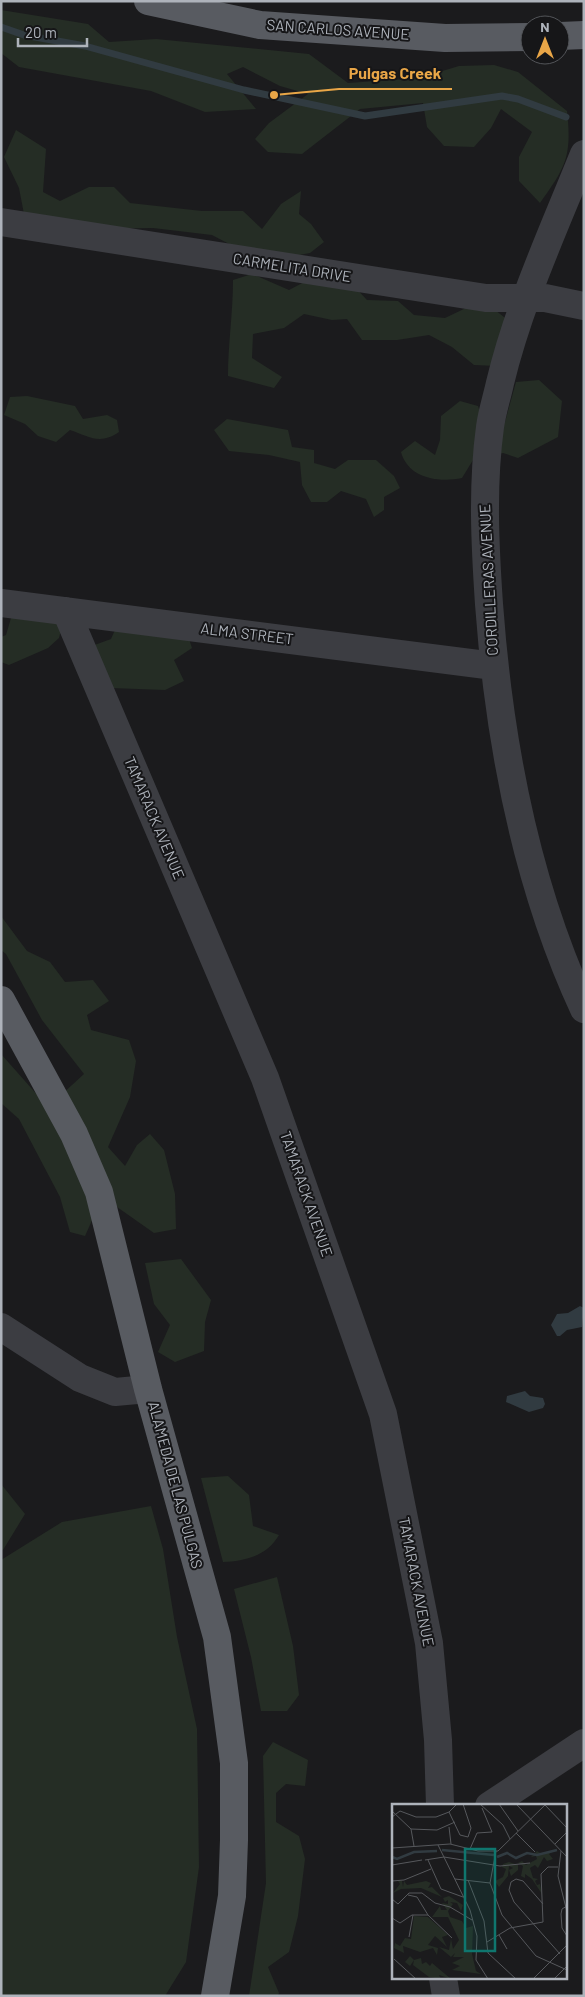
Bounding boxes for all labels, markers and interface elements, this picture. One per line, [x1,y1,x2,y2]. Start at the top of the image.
scale bar [18,15,86,47]
street label: SAN CARLOS AVENUE [266,15,410,43]
north arrow [520,15,570,65]
text: N [540,18,550,35]
text: 20 m [25,23,57,41]
callout: Pulgas Creek [339,58,452,89]
text: Pulgas Creek [349,63,442,82]
street label: CARMELITA DRIVE [232,249,353,285]
street label: CORDILLERAS AVENUE [475,504,501,656]
street label: ALMA STREET [200,618,295,648]
street label: TAMARACK AVENUE [121,754,189,882]
street label: TAMARACK AVENUE [277,1129,337,1259]
street label: ALAMEDA DE LAS PULGAS [145,1399,207,1570]
street label: TAMARACK AVENUE [396,1516,438,1648]
inset map [392,1804,568,1980]

